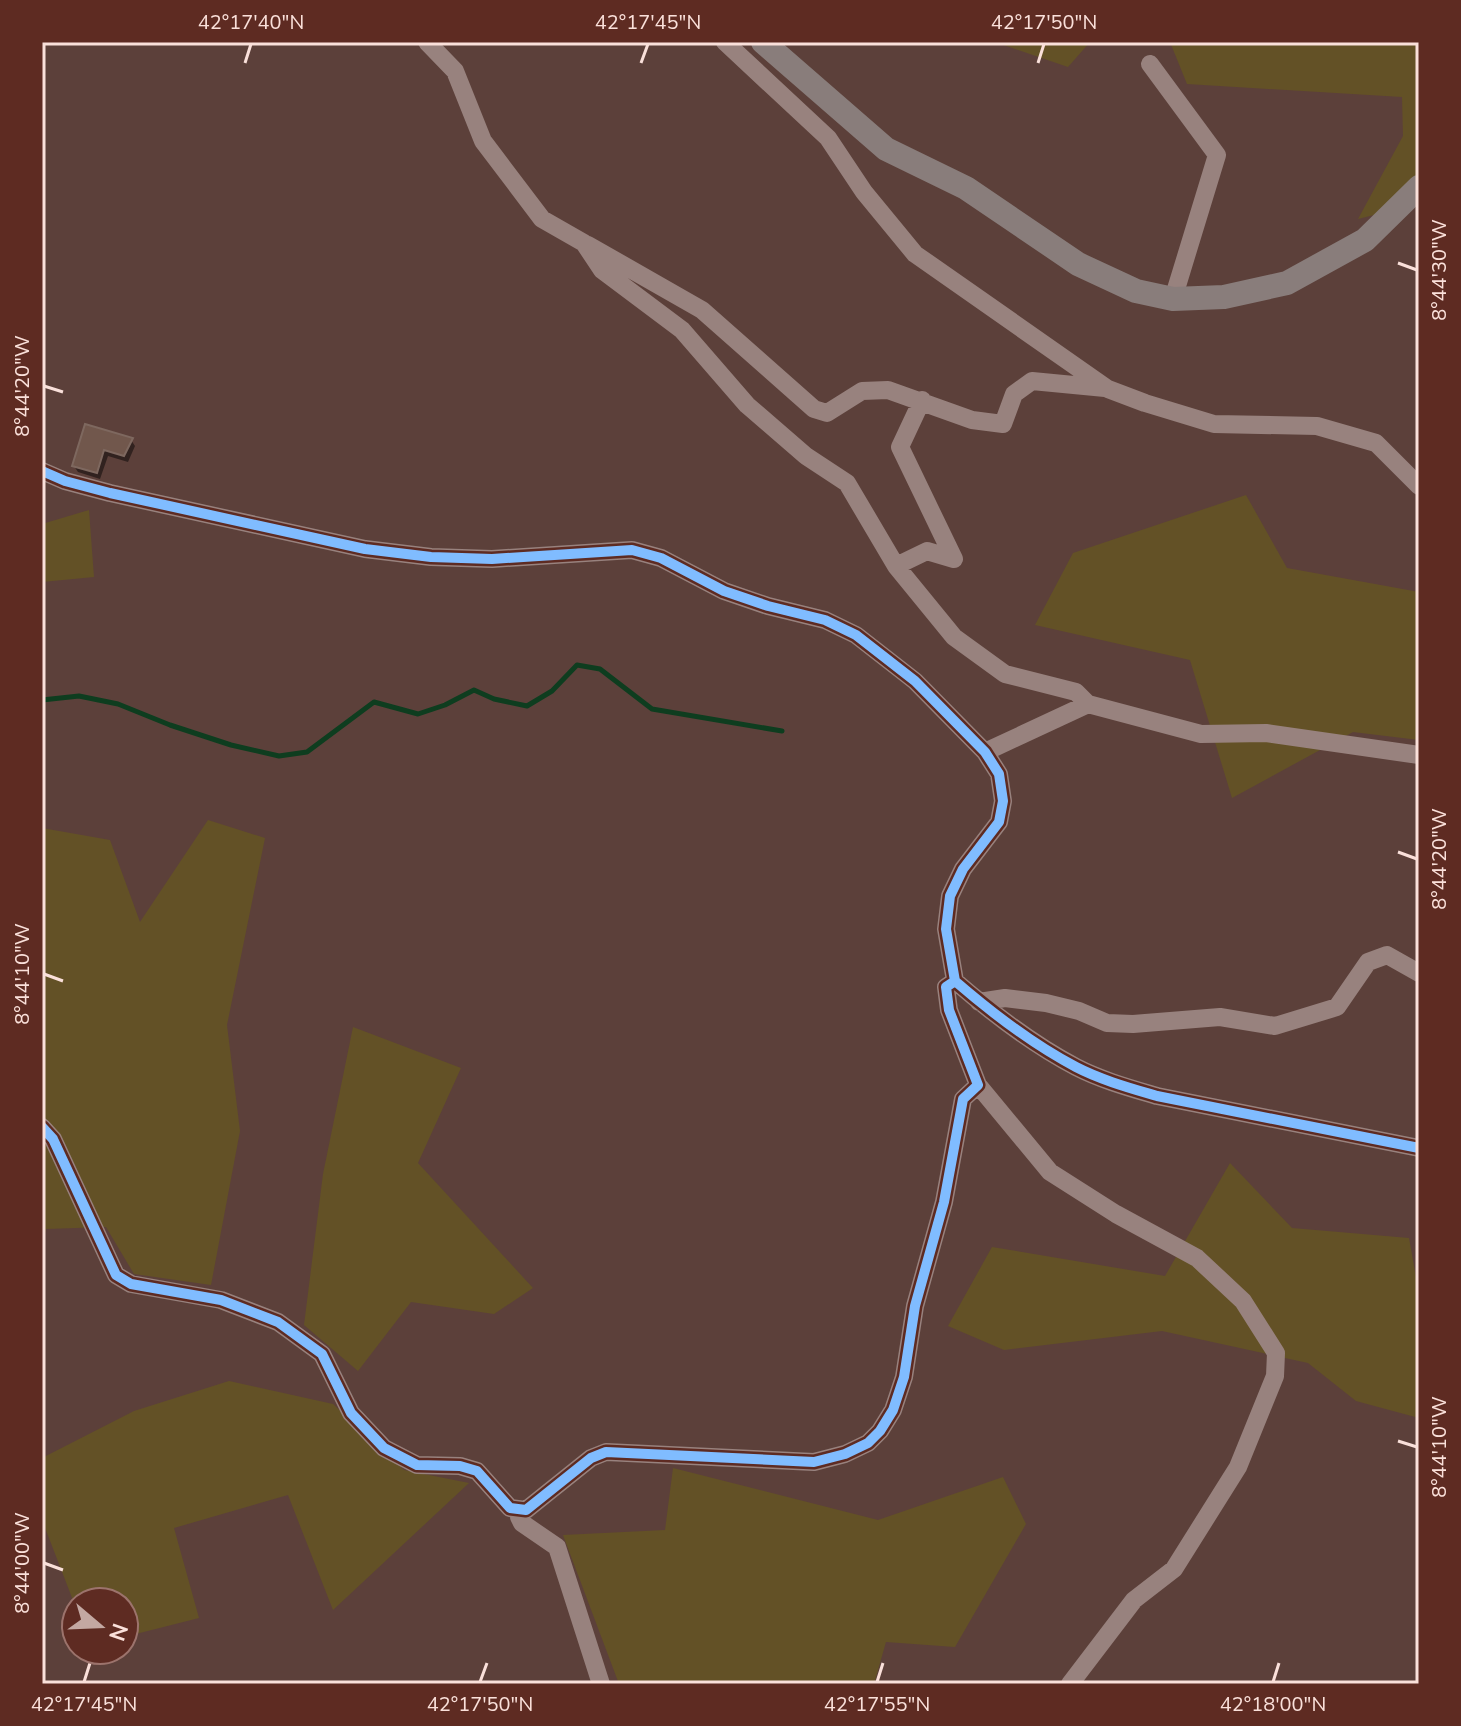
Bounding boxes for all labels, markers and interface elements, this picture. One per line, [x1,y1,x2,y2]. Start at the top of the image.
text: 42°17'40"N [198,9,304,36]
text: 42°17'45"N [595,9,701,36]
text: 42°17'50"N [991,9,1097,36]
text: 8°44'30"W [1426,219,1453,321]
text: 8°44'20"W [9,335,36,437]
text: 8°44'20"W [1426,808,1453,910]
text: 8°44'10"W [9,923,36,1025]
text: 8°44'10"W [1426,1396,1453,1498]
text: 8°44'00"W [9,1512,36,1614]
north arrow [60,1586,140,1666]
text: N [101,1620,135,1645]
text: 42°17'45"N [31,1691,137,1718]
text: 42°17'50"N [427,1691,533,1718]
text: 42°17'55"N [824,1691,930,1718]
text: 42°18'00"N [1220,1691,1326,1718]

